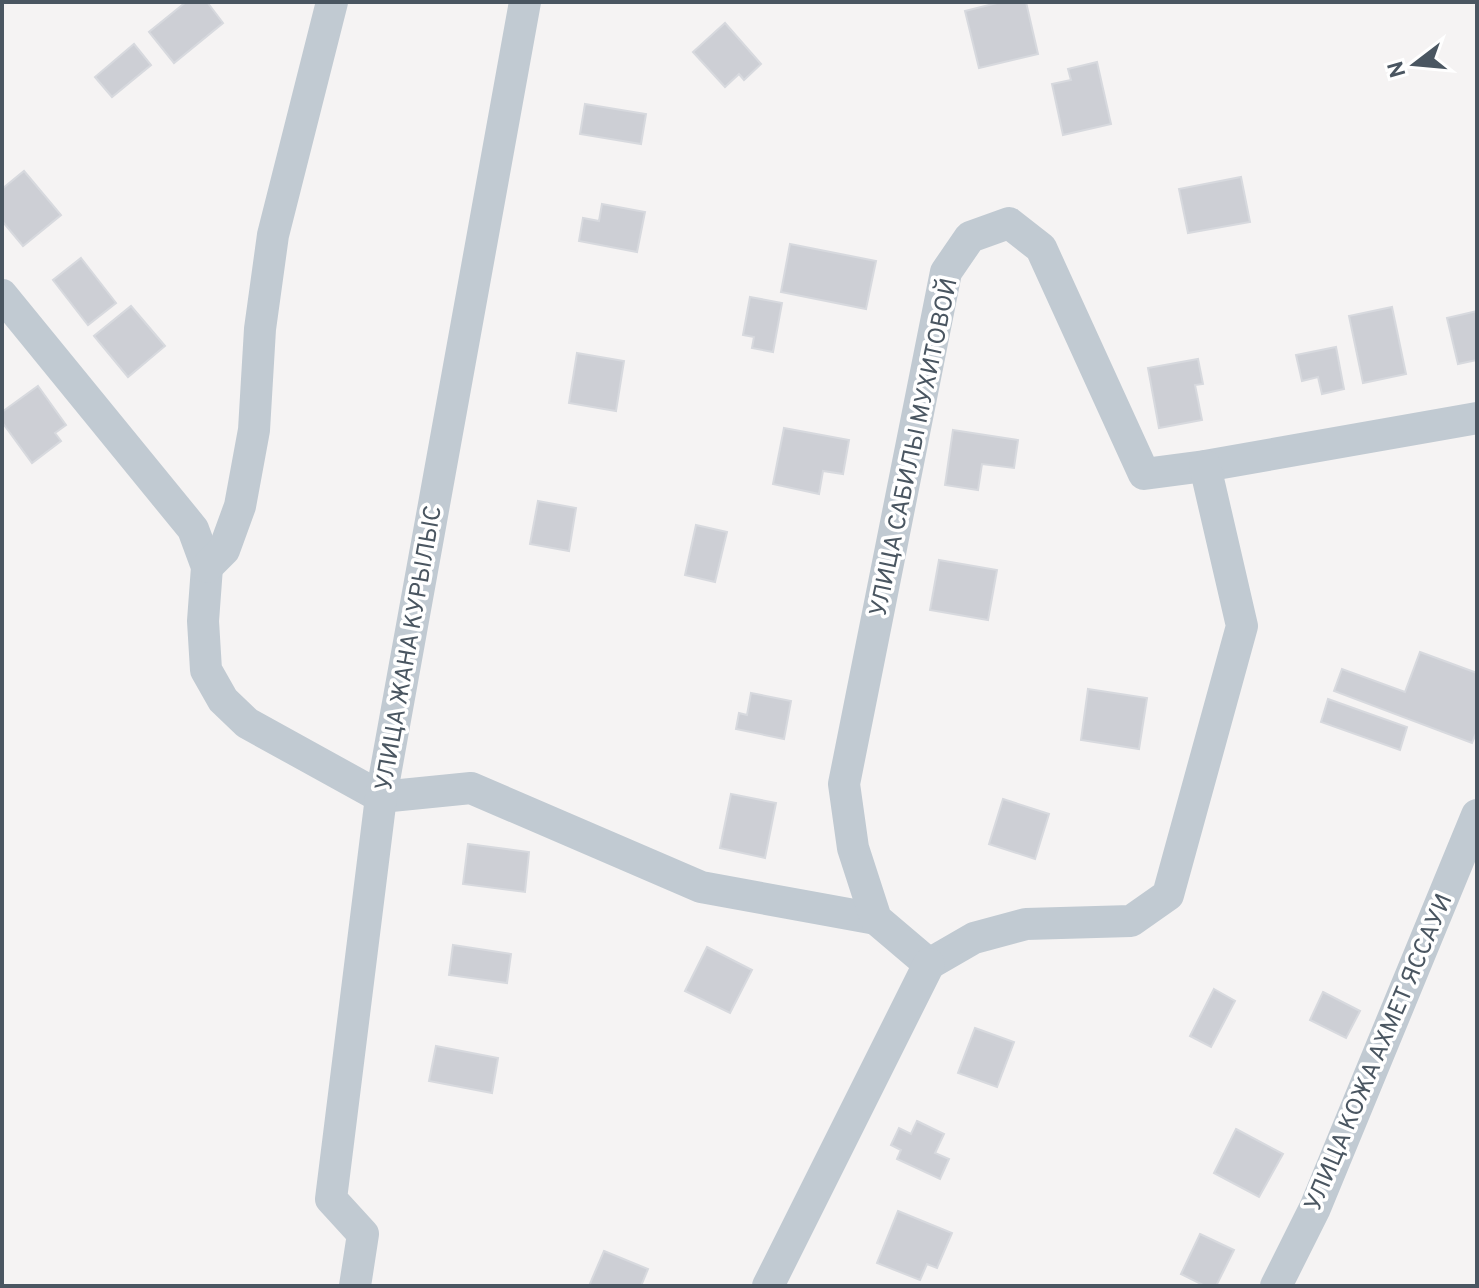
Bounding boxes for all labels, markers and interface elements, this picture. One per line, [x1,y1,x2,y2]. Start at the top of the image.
north arrow [1375,24,1455,104]
text: N [1383,58,1413,80]
street label: УЛИЦА САБИЛЫ МУХИТОВОЙ [862,275,966,619]
street label: УЛИЦА ЖАНА КУРЫЛЫС [370,503,450,793]
street label: УЛИЦА КОЖА АХМЕТ ЯССАУИ [1299,890,1460,1216]

